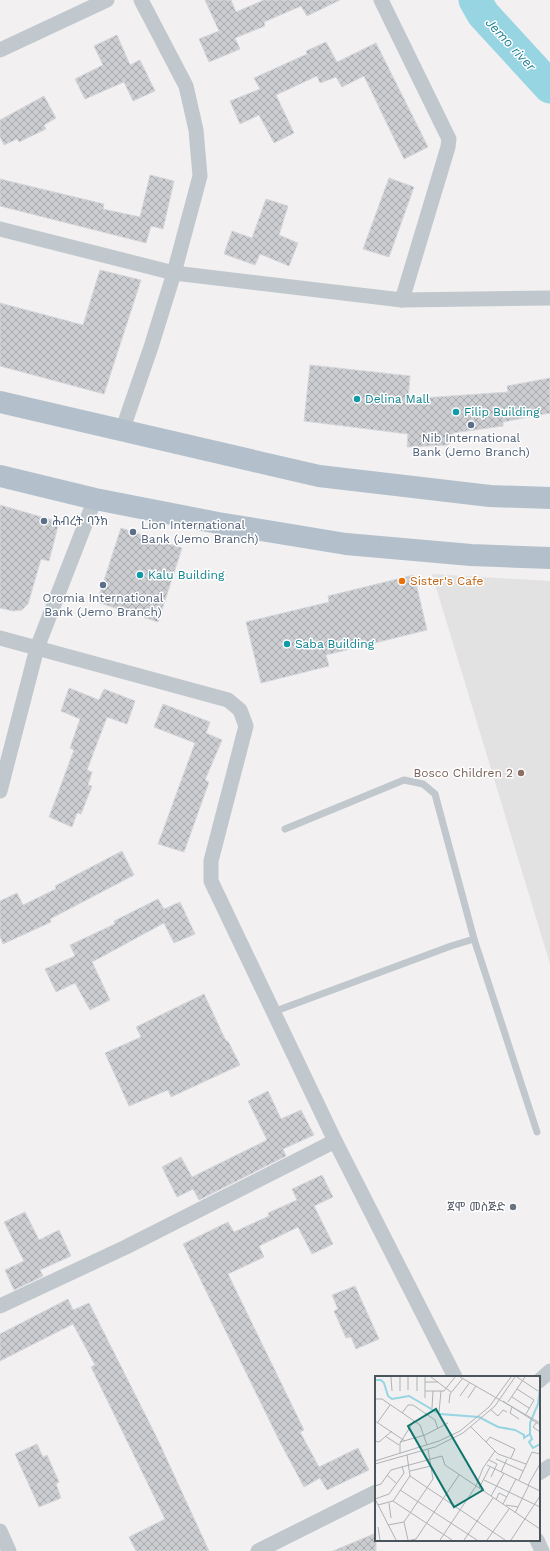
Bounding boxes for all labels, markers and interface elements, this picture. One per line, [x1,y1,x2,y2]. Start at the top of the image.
water label: Jemo river [483,15,539,74]
place label: Delina Mall [365,392,430,406]
marker: Delina Mall [352,394,362,404]
place label: Filip Building [464,405,540,419]
marker: Filip Building [451,407,461,417]
marker: Nib International Bank (Jemo Branch) [466,420,476,430]
place label: Nib International Bank (Jemo Branch) [412,431,530,459]
place label: ሕብረት ባንክ [52,514,108,528]
marker: ሕብረት ባንክ [39,516,49,526]
place label: Lion International Bank (Jemo Branch) [141,518,258,546]
marker: Lion International Bank (Jemo Branch) [128,527,138,537]
place label: Kalu Building [148,568,225,582]
marker: Kalu Building [135,570,145,580]
place label: Sister's Cafe [410,574,484,588]
marker: Sister's Cafe [397,576,407,586]
marker: Oromia International Bank (Jemo Branch) [98,580,108,590]
place label: Oromia International Bank (Jemo Branch) [42,591,164,619]
place label: Saba Building [295,637,375,651]
marker: Saba Building [282,639,292,649]
place label: Bosco Children 2 [413,766,513,780]
marker: Bosco Children 2 [516,768,526,778]
place label: ጀሞ መስጅድ [447,1200,505,1214]
marker: ጀሞ መስጅድ [508,1202,518,1212]
inset map [375,1376,540,1541]

